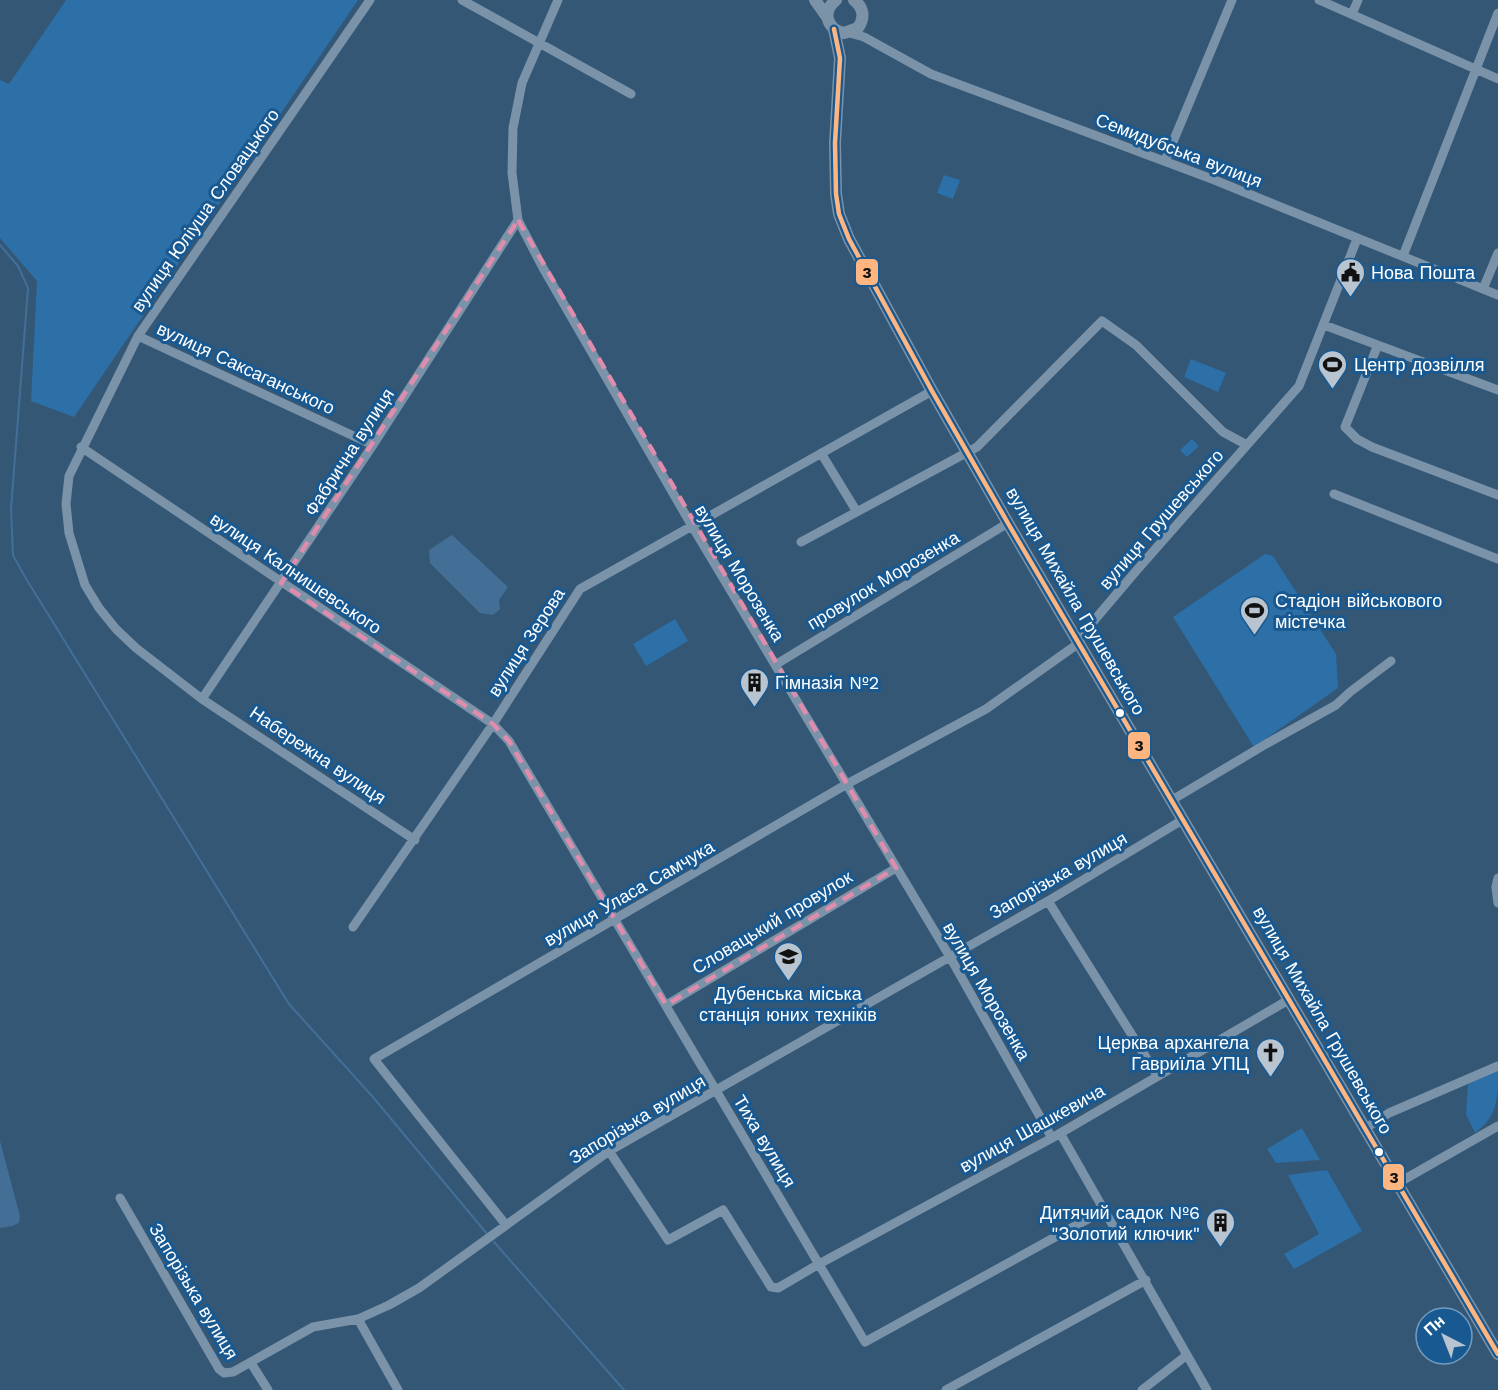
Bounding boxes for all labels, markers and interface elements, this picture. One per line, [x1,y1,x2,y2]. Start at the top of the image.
street label: вулиця Юліуша Словацького [127,104,283,316]
street label: Семидубська вулиця [1093,109,1265,191]
public building icon: Нова Пошта [1334,256,1366,298]
line badge: 3 [855,258,879,286]
place label: Нова Пошта [1371,262,1476,283]
text: 3 [862,263,872,282]
street label: вулиця Саксаганського [154,318,338,418]
sports icon: Центр дозвілля [1317,348,1349,390]
place label: Центр дозвілля [1354,354,1485,375]
street label: Фабрична вулиця [300,384,398,520]
street label: вулиця Грушевського [1095,445,1227,593]
street label: вулиця Михайла Грушевського [1002,484,1150,718]
street label: вулиця Морозенка [691,501,790,646]
street label: вулиця Калнишевського [206,508,386,638]
street label: провулок Морозенка [803,526,964,634]
street label: вулиця Зерова [483,583,569,700]
place label: Стадіон військового містечка [1275,590,1442,632]
sports icon: Стадіон військового містечка [1238,594,1270,636]
building icon: Гімназія №2 [738,666,770,708]
place label: Гімназія №2 [775,672,879,693]
street label: Набережна вулиця [246,702,390,808]
unlabelled marker [1114,707,1126,719]
line badge: 3 [1127,731,1151,760]
text: 3 [1134,736,1144,755]
street label: Запорізька вулиця [986,827,1130,923]
street label: вулиця Уласа Самчука [540,835,719,950]
street label: Словацький провулок [688,866,856,978]
street label: вулиця Михайла Грушевського [1249,903,1397,1137]
street label: вулиця Морозенка [939,918,1036,1065]
school or university icon: Дубенська міська станція юних техніків [772,940,804,982]
place label: Дубенська міська станція юних техніків [699,983,877,1025]
place label: Церква архангела Гавриїла УПЦ [1098,1032,1250,1074]
church icon: Церква архангела Гавриїла УПЦ [1254,1036,1286,1078]
street label: Запорізька вулиця [565,1070,709,1168]
street label: вулиця Шашкевича [956,1079,1109,1177]
street label: Тиха вулиця [729,1091,801,1191]
unlabelled marker [1373,1146,1385,1158]
line badge: 3 [1382,1163,1405,1191]
text: 3 [1389,1168,1399,1187]
place label: Дитячий садок №6 "Золотий ключик" [1040,1202,1200,1244]
building icon: Дитячий садок №6 "Золотий ключик" [1205,1206,1237,1248]
street label: Запорізька вулиця [145,1219,243,1363]
north arrow [1414,1306,1474,1366]
text: Пн [1420,1311,1449,1339]

